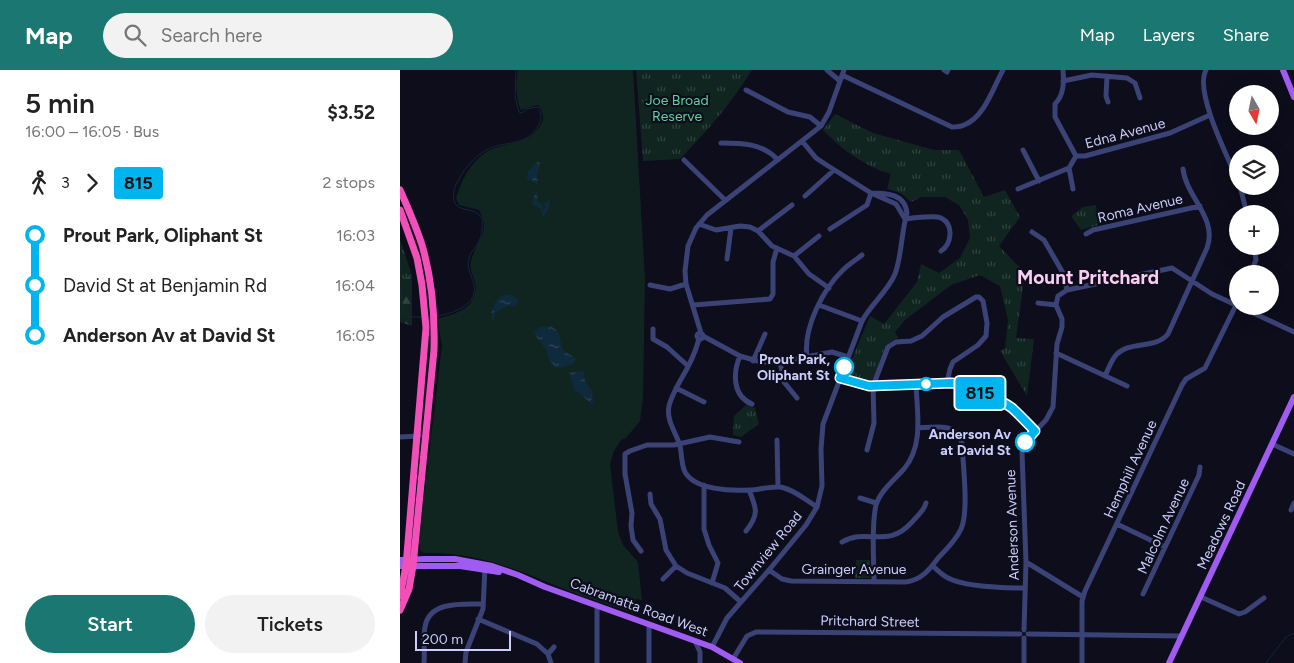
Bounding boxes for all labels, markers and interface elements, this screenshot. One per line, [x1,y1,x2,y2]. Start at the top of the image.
search box [103,13,453,58]
text: Map [25,21,73,50]
icon: search [121,21,149,49]
text: Search here [161,24,262,47]
text: Map [1080,24,1115,46]
text: Layers [1143,24,1195,46]
text: Share [1223,24,1269,46]
north arrow [1229,85,1279,135]
map controls [1229,85,1279,315]
text: 5 min [25,86,95,120]
park label: Joe Broad Reserve [645,92,709,125]
text: $3.52 [327,101,375,124]
street label: Edna Avenue [1083,115,1167,152]
text: 16:00 – 16:05 · Bus [25,122,159,141]
button: layers [1229,145,1279,195]
icon: walk [25,169,53,197]
icon: forward [78,169,106,197]
text: 815 [124,172,153,194]
text: 3 [61,173,70,192]
text: 2 stops [322,173,375,192]
street label: Roma Avenue [1096,190,1185,227]
button: + [1229,205,1279,255]
text: Prout Park, Oliphant St [63,224,263,247]
text: 16:03 [336,226,375,245]
button: − [1229,265,1279,315]
district label: Mount Pritchard [1017,266,1159,289]
text: David St at Benjamin Rd [63,274,267,297]
text: 16:04 [335,276,375,295]
text: Anderson Av at David St [63,324,275,347]
text: 16:05 [336,326,375,345]
place label: Prout Park, Oliphant St [757,351,830,384]
marker: Prout Park, Oliphant St [834,357,854,377]
unlabelled marker [919,377,933,391]
line badge: 815 [951,377,1009,409]
text: 815 [965,382,995,404]
street label: Hemphill Avenue [1100,417,1161,521]
place label: Anderson Av at David St [929,426,1011,459]
marker: Anderson Av at David St [1015,432,1035,452]
street label: Anderson Avenue [1002,469,1023,581]
street label: Malcolm Avenue [1134,475,1193,577]
street label: Meadows Road [1193,478,1249,572]
street label: Townview Road [731,508,806,595]
street label: Grainger Avenue [802,561,907,578]
street label: Cabramatta Road West [568,575,710,640]
button: Start [25,595,195,653]
button: Tickets [205,595,375,653]
street label: Pritchard Street [820,612,920,631]
scale bar [415,628,511,651]
text: 200 m [422,631,463,648]

